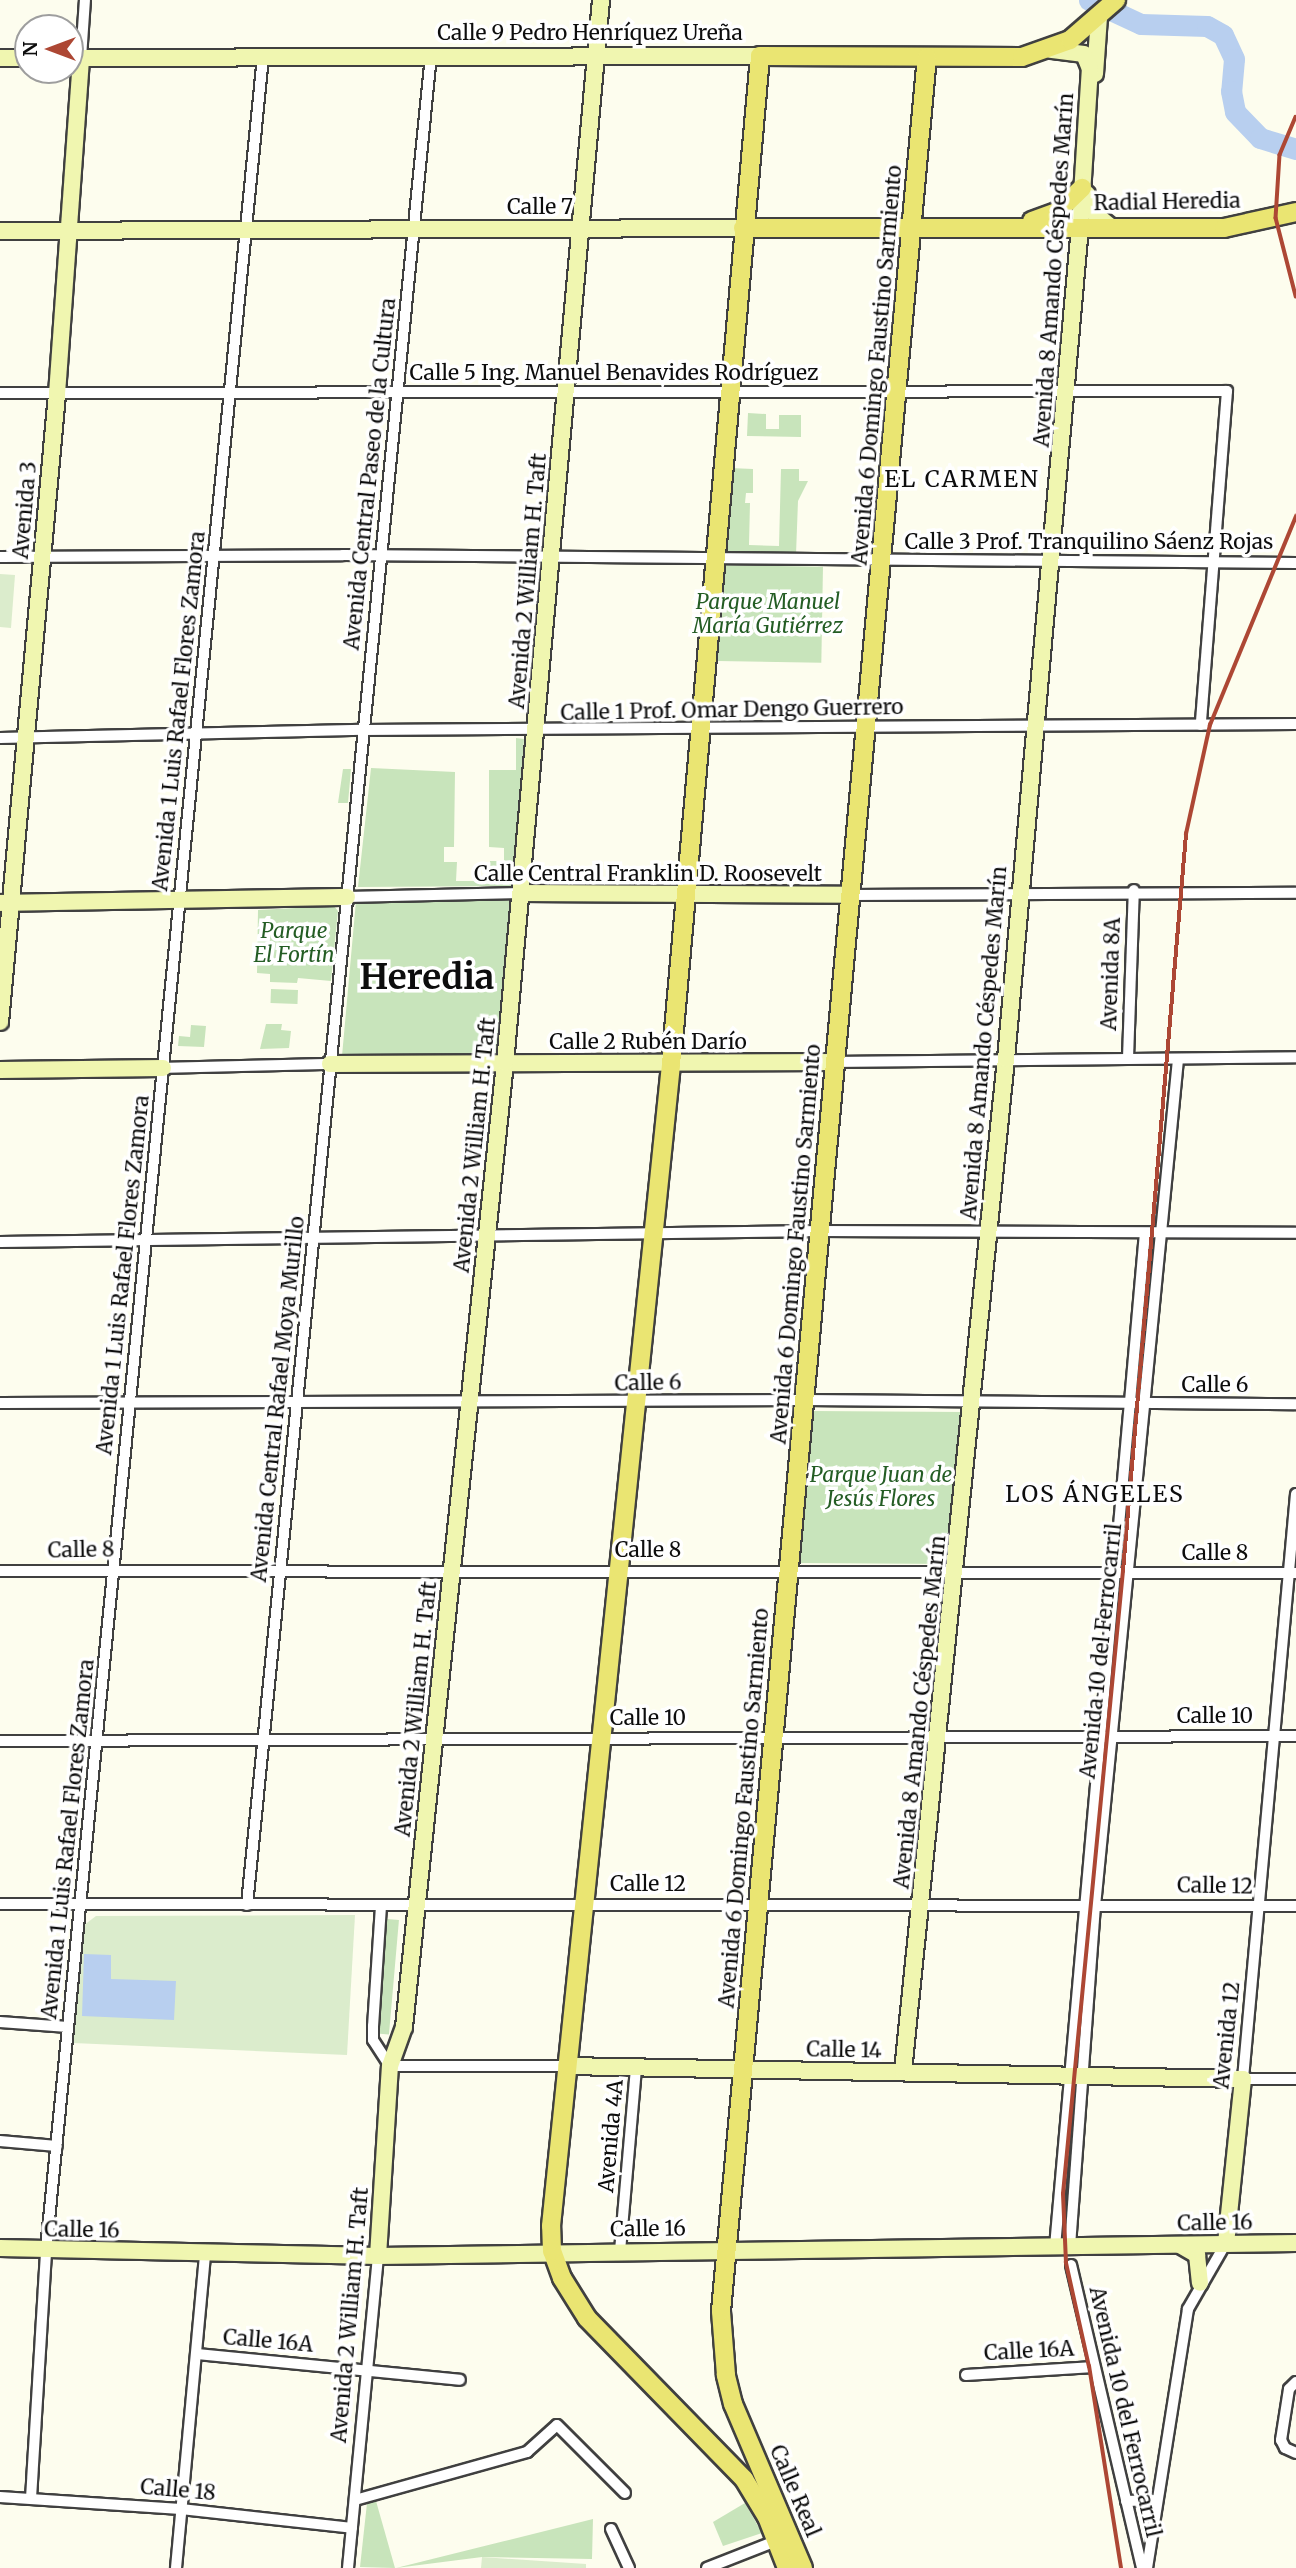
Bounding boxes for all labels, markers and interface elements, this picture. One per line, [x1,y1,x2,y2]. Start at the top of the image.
north arrow [14,14,84,84]
street label: Calle 9 Pedro Henríquez Ureña [437,20,743,46]
text: N [18,42,42,57]
street label: Avenida 8 Amando Céspedes Marín [1029,92,1079,448]
street label: Avenida 6 Domingo Faustino Sarmiento [847,164,907,566]
street label: Radial Heredia [1093,188,1241,216]
street label: Calle 7 [507,194,573,220]
street label: Avenida Central Paseo de la Cultura [339,297,401,651]
street label: Calle 5 Ing. Manuel Benavides Rodríguez [410,360,818,386]
street label: Avenida 2 William H. Taft [504,452,552,710]
street label: Avenida 3 [8,460,42,560]
district label: EL CARMEN [885,465,1039,493]
street label: Calle 3 Prof. Tranquilino Sáenz Rojas [905,529,1273,555]
street label: Avenida 1 Luis Rafael Flores Zamora [148,530,210,892]
park label: Parque Manuel María Gutiérrez [693,589,843,639]
street label: Calle 1 Prof. Omar Dengo Guerrero [560,694,904,726]
street label: Calle Central Franklin D. Roosevelt [474,861,822,887]
street label: Avenida 8 Amando Céspedes Marín [956,865,1012,1221]
street label: Avenida 8A [1096,917,1126,1031]
park label: Parque El Fortín [254,918,334,968]
district label: Heredia [360,956,494,998]
street label: Avenida 2 William H. Taft [449,1016,501,1274]
street label: Calle 2 Rubén Darío [549,1029,747,1055]
street label: Avenida 6 Domingo Faustino Sarmiento [766,1043,826,1445]
street label: Avenida 1 Luis Rafael Flores Zamora [92,1094,154,1456]
street label: Avenida Central Rafael Moya Murillo [246,1215,310,1583]
street label: Calle 6 [614,1370,682,1396]
street label: Calle 6 [1182,1372,1248,1398]
park label: Parque Juan de Jesús Flores [810,1462,952,1512]
district label: LOS ÁNGELES [1007,1480,1183,1508]
street label: Avenida 10 del Ferrocarril [1075,1522,1127,1780]
street label: Avenida 8 Amando Céspedes Marín [889,1534,951,1890]
street label: Calle 8 [47,1537,115,1563]
street label: Calle 8 [615,1537,681,1563]
street label: Calle 8 [1182,1540,1248,1566]
street label: Avenida 2 William H. Taft [390,1580,442,1838]
street label: Avenida 6 Domingo Faustino Sarmiento [714,1607,774,2009]
street label: Avenida 1 Luis Rafael Flores Zamora [37,1658,99,2020]
street label: Calle 10 [1177,1703,1253,1729]
street label: Calle 10 [610,1705,686,1731]
street label: Calle 12 [610,1871,686,1897]
street label: Calle 12 [1177,1873,1253,1899]
street label: Avenida 12 [1209,1980,1245,2090]
street label: Calle 14 [806,2037,882,2063]
street label: Avenida 4A [594,2078,628,2194]
street label: Avenida 2 William H. Taft [326,2186,374,2444]
street label: Calle 16 [1177,2210,1253,2236]
street label: Calle 16 [610,2216,686,2242]
street label: Calle 16 [44,2217,120,2243]
street label: Avenida 10 del Ferrocarril [1084,2284,1166,2540]
street label: Calle 16A [222,2325,314,2357]
street label: Calle 16A [983,2336,1075,2366]
street label: Calle Real [764,2441,826,2541]
street label: Calle 18 [139,2474,217,2506]

